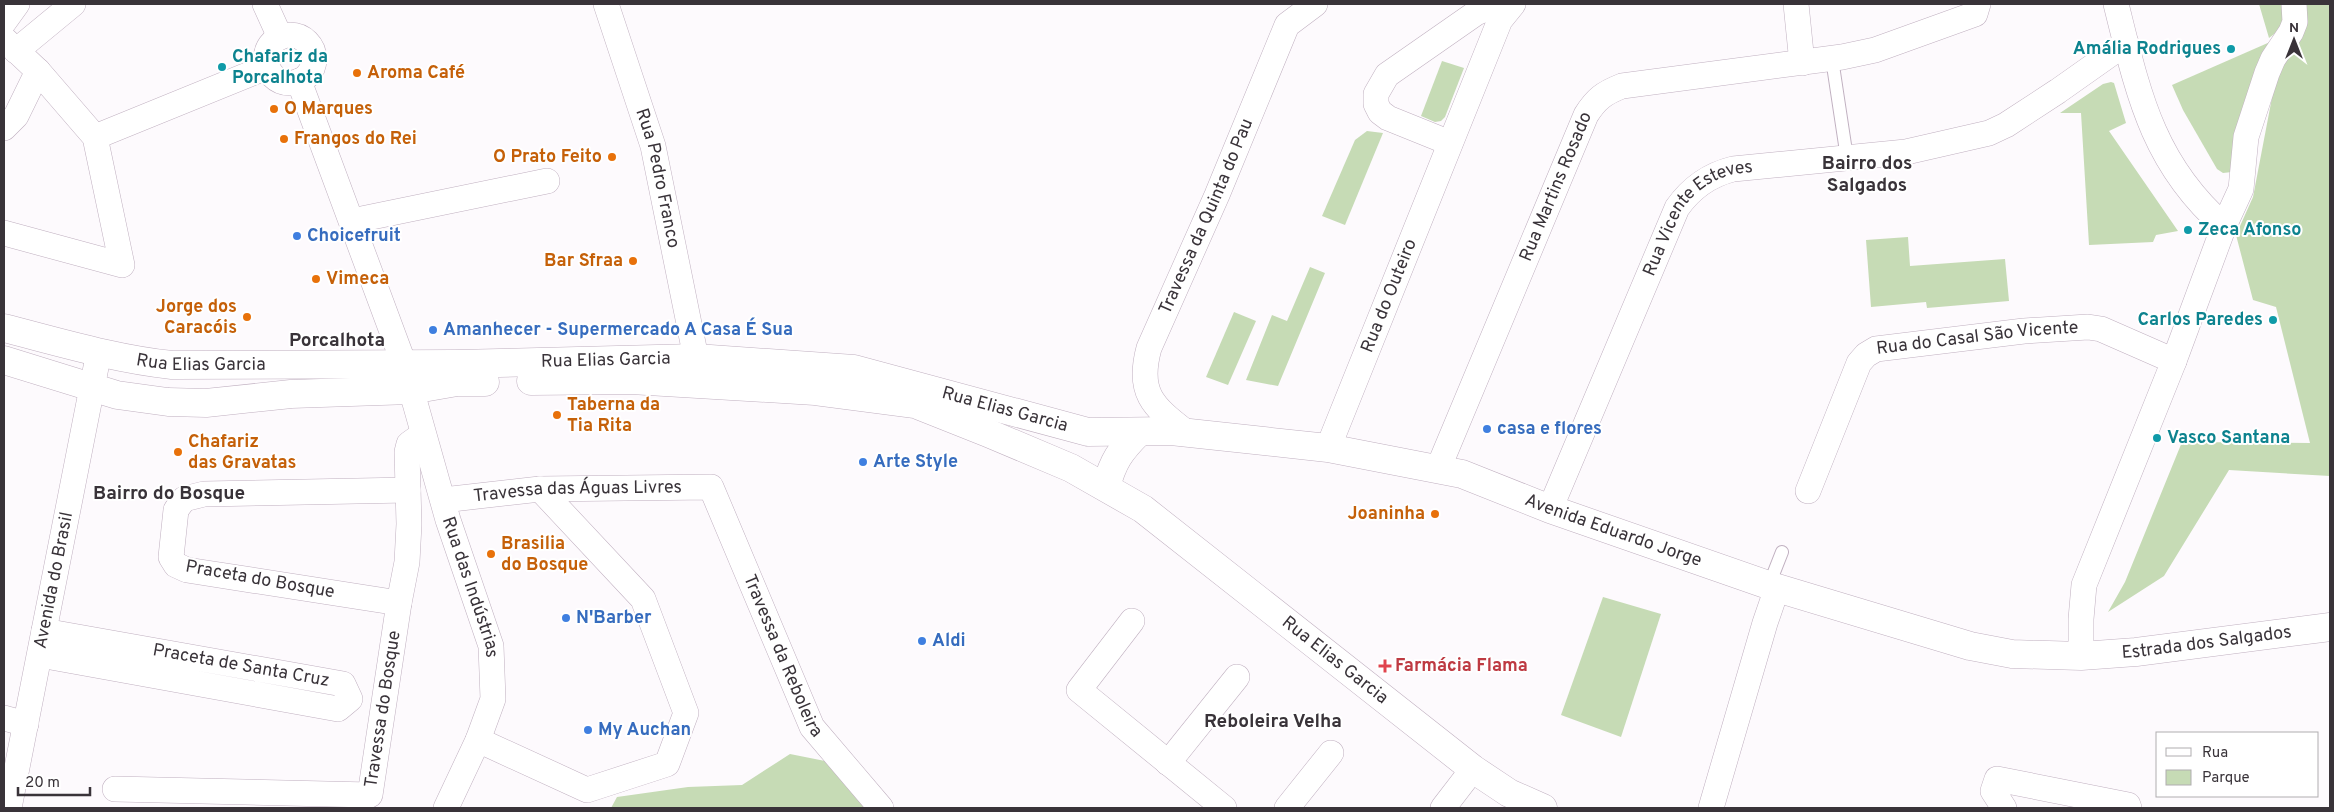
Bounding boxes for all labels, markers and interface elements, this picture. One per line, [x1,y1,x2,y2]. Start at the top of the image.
north arrow [2269,15,2319,65]
text: N [2289,20,2299,37]
place label: Amália Rodrigues [2073,38,2221,61]
marker: Amália Rodrigues [2225,43,2237,55]
place label: Chafariz da Porcalhota [232,46,328,90]
marker: Chafariz da Porcalhota [216,61,228,73]
place label: Aroma Café [367,62,465,85]
marker: Aroma Café [351,67,363,79]
place label: O Marques [284,98,373,121]
marker: O Marques [268,103,280,115]
street label: Rua Pedro Franco [630,105,685,250]
street label: Rua Martins Rosado [1515,108,1598,265]
street label: Travessa da Quinta do Pau [1154,115,1259,318]
place label: Frangos do Rei [294,128,417,151]
marker: Frangos do Rei [278,133,290,145]
place label: O Prato Feito [493,146,602,169]
marker: O Prato Feito [606,151,618,163]
district label: Bairro dos Salgados [1822,152,1912,198]
street label: Rua Vicente Esteves [1638,156,1754,280]
place label: Zeca Afonso [2198,219,2301,242]
marker: Zeca Afonso [2182,224,2194,236]
place label: Choicefruit [307,225,401,248]
marker: Choicefruit [291,230,303,242]
street label: Rua do Outeiro [1356,235,1422,356]
place label: Bar Sfraa [544,250,623,273]
marker: Bar Sfraa [627,255,639,267]
place label: Vimeca [326,268,389,291]
marker: Vimeca [310,273,322,285]
place label: Jorge dos Caracóis [156,296,237,340]
place label: Carlos Paredes [2138,309,2263,332]
marker: Jorge dos Caracóis [241,311,253,323]
marker: Carlos Paredes [2267,314,2279,326]
street label: Rua do Casal São Vicente [1875,316,2079,360]
place label: Amanhecer - Supermercado A Casa É Sua [443,317,793,342]
marker: Amanhecer - Supermercado A Casa É Sua [427,324,439,336]
district label: Porcalhota [289,329,385,353]
street label: Rua Elias Garcia [541,347,671,373]
street label: Rua Elias Garcia [134,349,266,377]
street label: Rua Elias Garcia [939,382,1071,438]
place label: Taberna da Tia Rita [567,394,660,438]
marker: Taberna da Tia Rita [551,409,563,421]
place label: casa e flores [1497,418,1602,441]
marker: casa e flores [1481,423,1493,435]
place label: Vasco Santana [2167,427,2290,450]
place label: Chafariz das Gravatas [188,431,296,475]
marker: Vasco Santana [2151,432,2163,444]
marker: Chafariz das Gravatas [172,446,184,458]
place label: Arte Style [873,451,958,474]
marker: Arte Style [857,456,869,468]
street label: Travessa das Águas Livres [472,475,682,508]
district label: Bairro do Bosque [93,482,245,506]
street label: Avenida Eduardo Jorge [1521,489,1705,572]
place label: Joaninha [1347,503,1425,526]
marker: Joaninha [1429,508,1441,520]
street label: Avenida do Brasil [29,510,79,651]
street label: Rua das Indústrias [436,514,503,658]
place label: Brasilia do Bosque [501,533,588,577]
marker: Brasilia do Bosque [485,548,497,560]
street label: Praceta do Bosque [184,556,336,604]
street label: Travessa da Reboleira [738,571,827,742]
place label: N'Barber [576,607,652,630]
street label: Rua Elias Garcia [1277,611,1393,709]
marker: N'Barber [560,612,572,624]
street label: Estrada dos Salgados [2121,621,2293,665]
street label: Travessa do Bosque [360,629,406,789]
place label: Aldi [932,630,966,653]
marker: Aldi [916,635,928,647]
street label: Praceta de Santa Cruz [151,639,331,693]
place label: Farmácia Flama [1395,655,1528,678]
marker: Farmácia Flama [1379,660,1391,672]
district label: Reboleira Velha [1204,710,1342,734]
place label: My Auchan [598,719,691,742]
marker: My Auchan [582,724,594,736]
legend [2156,732,2319,797]
text: Rua [2202,744,2228,763]
scale bar [18,764,90,796]
text: Parque [2202,769,2250,788]
text: 20 m [25,774,60,793]

